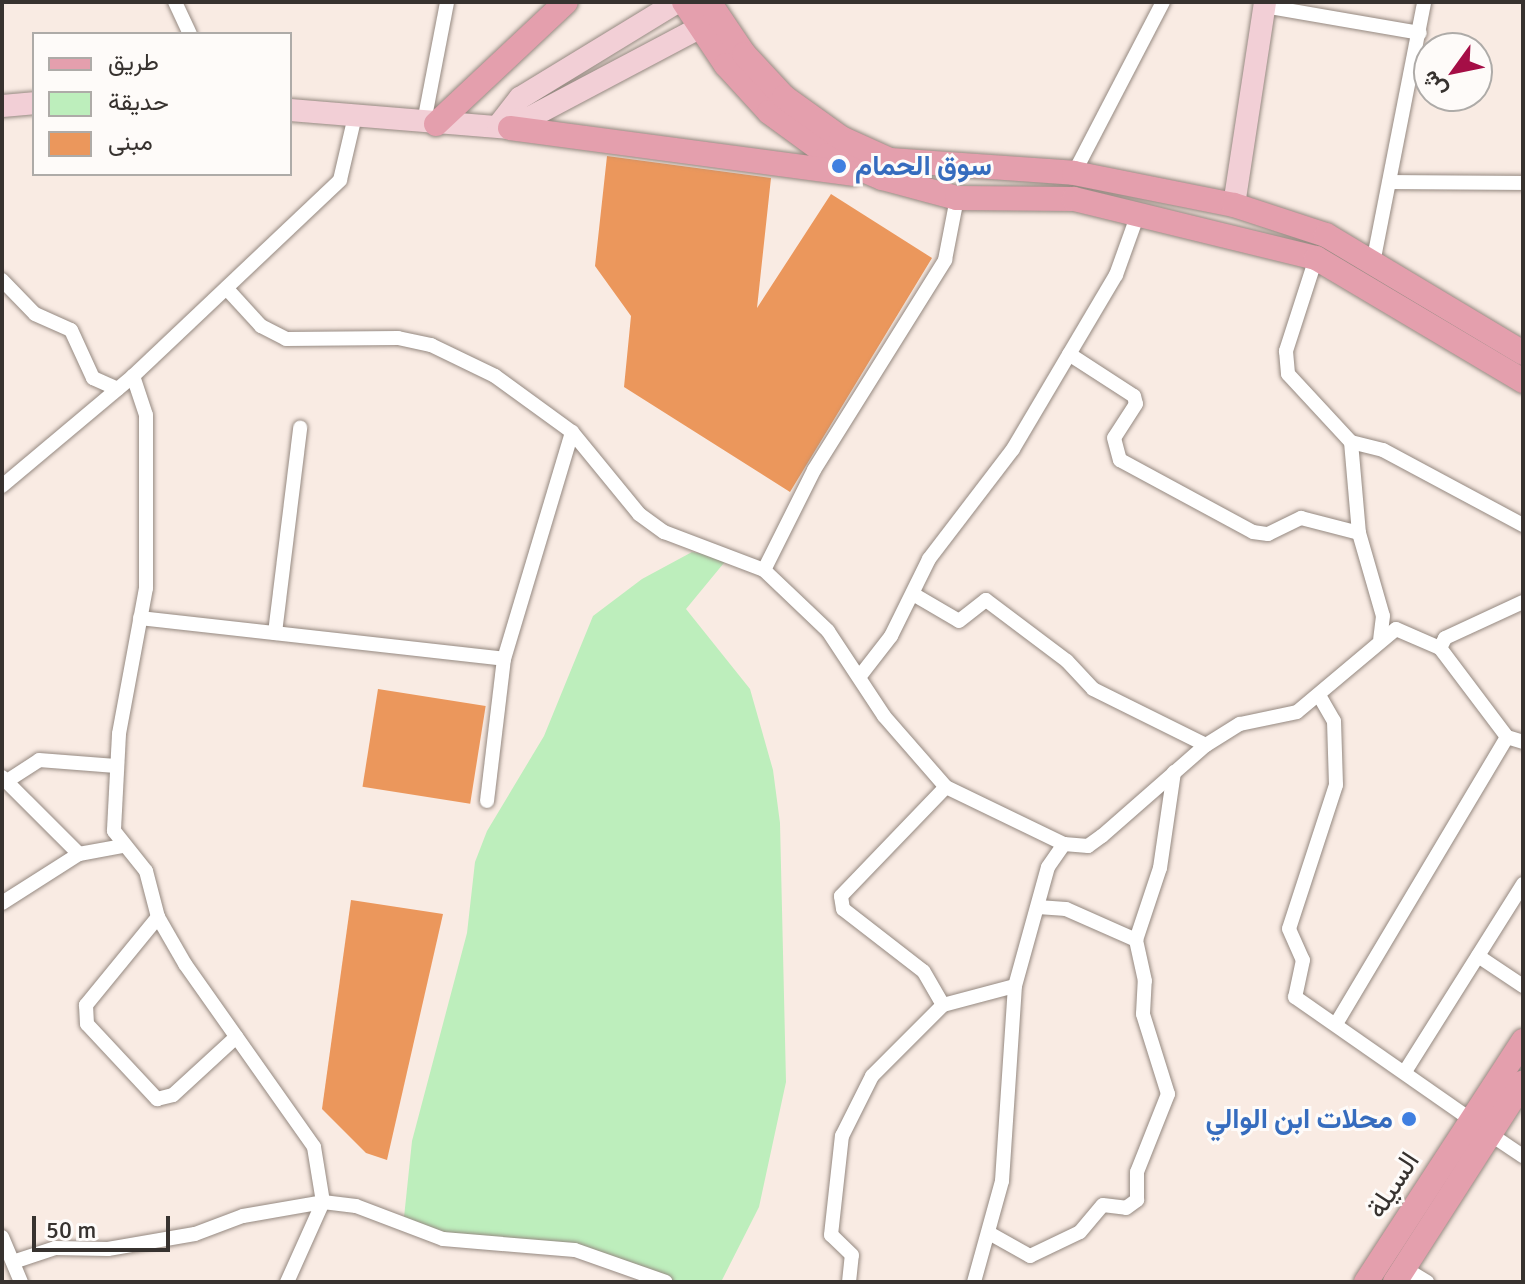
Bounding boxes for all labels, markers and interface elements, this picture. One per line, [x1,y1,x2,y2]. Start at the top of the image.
legend [32,32,292,176]
north arrow [1413,32,1493,112]
text: طريق [108,47,159,77]
text: ش [1416,66,1453,103]
text: حديقة [108,87,169,117]
text: مبنى [108,127,153,157]
place label: سوق الحمام [855,149,992,183]
marker: سوق الحمام [830,157,848,175]
place label: محلات ابن الوالي [1205,1102,1393,1136]
marker: محلات ابن الوالي [1400,1110,1418,1128]
street label: السيلة [1359,1146,1427,1224]
scale bar [36,1200,174,1250]
text: 50 m [46,1215,96,1245]

